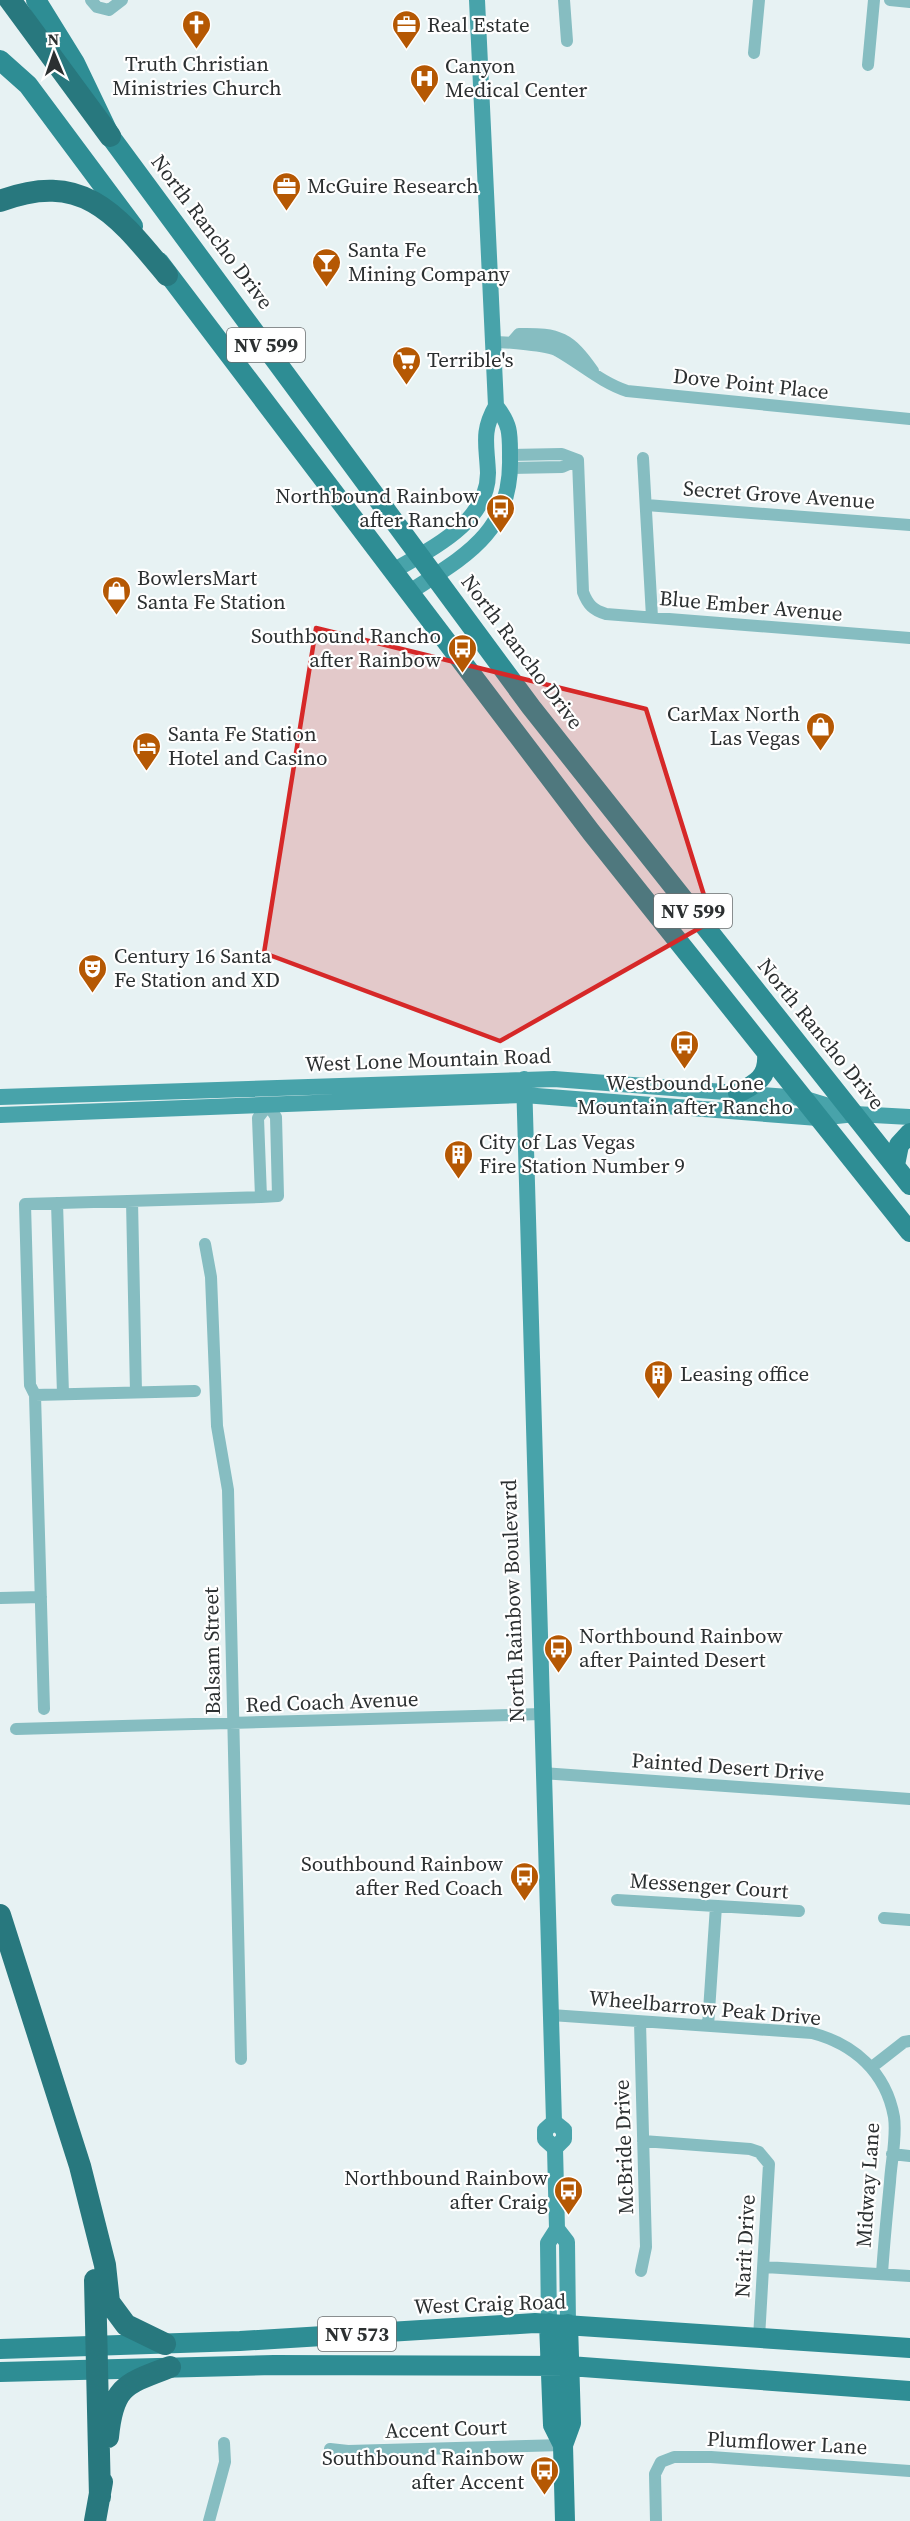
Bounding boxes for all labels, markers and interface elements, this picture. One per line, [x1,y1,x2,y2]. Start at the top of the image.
church icon: Truth Christian Ministries Church [181,9,213,51]
office icon: Real Estate [390,9,422,51]
place label: Real Estate [427,10,530,39]
north arrow [24,24,84,84]
text: N [47,28,60,50]
place label: Truth Christian Ministries Church [112,49,282,102]
place label: Canyon Medical Center [445,51,588,104]
hospital icon: Canyon Medical Center [408,62,440,104]
street label: North Rancho Drive [145,148,280,315]
office icon: McGuire Research [270,170,302,212]
place label: McGuire Research [307,171,479,200]
place label: Santa Fe Mining Company [348,235,510,288]
bar icon: Santa Fe Mining Company [311,246,343,288]
road number: NV 599 [227,328,305,362]
supermarket icon: Terrible's [390,344,422,386]
place label: Terrible's [427,345,514,374]
street label: Dove Point Place [672,361,830,406]
street label: Secret Grove Avenue [682,473,876,516]
place label: Northbound Rainbow after Rancho [275,481,479,534]
bus stop icon: Northbound Rainbow after Rancho [484,492,516,534]
place label: BowlersMart Santa Fe Station [137,563,286,616]
street label: North Rancho Drive [455,568,590,735]
shop icon: BowlersMart Santa Fe Station [100,574,132,616]
street label: Blue Ember Avenue [658,583,844,628]
place label: Southbound Rancho after Rainbow [251,621,441,674]
bus stop icon: Southbound Rancho after Rainbow [446,632,478,674]
place label: CarMax North Las Vegas [667,699,800,752]
shop icon: CarMax North Las Vegas [805,710,837,752]
place label: Santa Fe Station Hotel and Casino [168,719,328,772]
hotel icon: Santa Fe Station Hotel and Casino [131,730,163,772]
road number: NV 599 [654,894,732,928]
place label: Century 16 Santa Fe Station and XD [114,941,280,994]
theatre icon: Century 16 Santa Fe Station and XD [77,952,109,994]
street label: North Rancho Drive [751,952,892,1115]
bus stop icon: Westbound Lone Mountain after Rancho [669,1028,701,1070]
street label: West Lone Mountain Road [304,1041,552,1078]
place label: Westbound Lone Mountain after Rancho [577,1068,793,1121]
place label: City of Las Vegas Fire Station Number 9 [479,1127,685,1180]
building icon: City of Las Vegas Fire Station Number 9 [442,1138,474,1180]
building icon: Leasing office [643,1358,675,1400]
place label: Leasing office [680,1359,809,1388]
street label: North Rainbow Boulevard [494,1479,531,1723]
street label: Balsam Street [196,1587,227,1715]
place label: Northbound Rainbow after Painted Desert [579,1621,783,1674]
bus stop icon: Northbound Rainbow after Painted Desert [542,1632,574,1674]
street label: Red Coach Avenue [245,1684,419,1719]
street label: Painted Desert Drive [631,1745,825,1788]
place label: Southbound Rainbow after Red Coach [301,1849,503,1902]
bus stop icon: Southbound Rainbow after Red Coach [508,1860,540,1902]
street label: Messenger Court [629,1865,790,1906]
street label: Wheelbarrow Peak Drive [588,1983,822,2032]
street label: McBride Drive [607,2079,640,2215]
street label: Midway Lane [849,2121,886,2248]
place label: Northbound Rainbow after Craig [344,2163,548,2216]
bus stop icon: Northbound Rainbow after Craig [553,2174,585,2216]
street label: Narit Drive [727,2194,762,2298]
street label: West Craig Road [413,2286,567,2321]
road number: NV 573 [318,2317,396,2351]
street label: Accent Court [385,2412,508,2445]
street label: Plumflower Lane [706,2424,868,2461]
place label: Southbound Rainbow after Accent [322,2443,524,2496]
bus stop icon: Southbound Rainbow after Accent [529,2454,561,2496]

